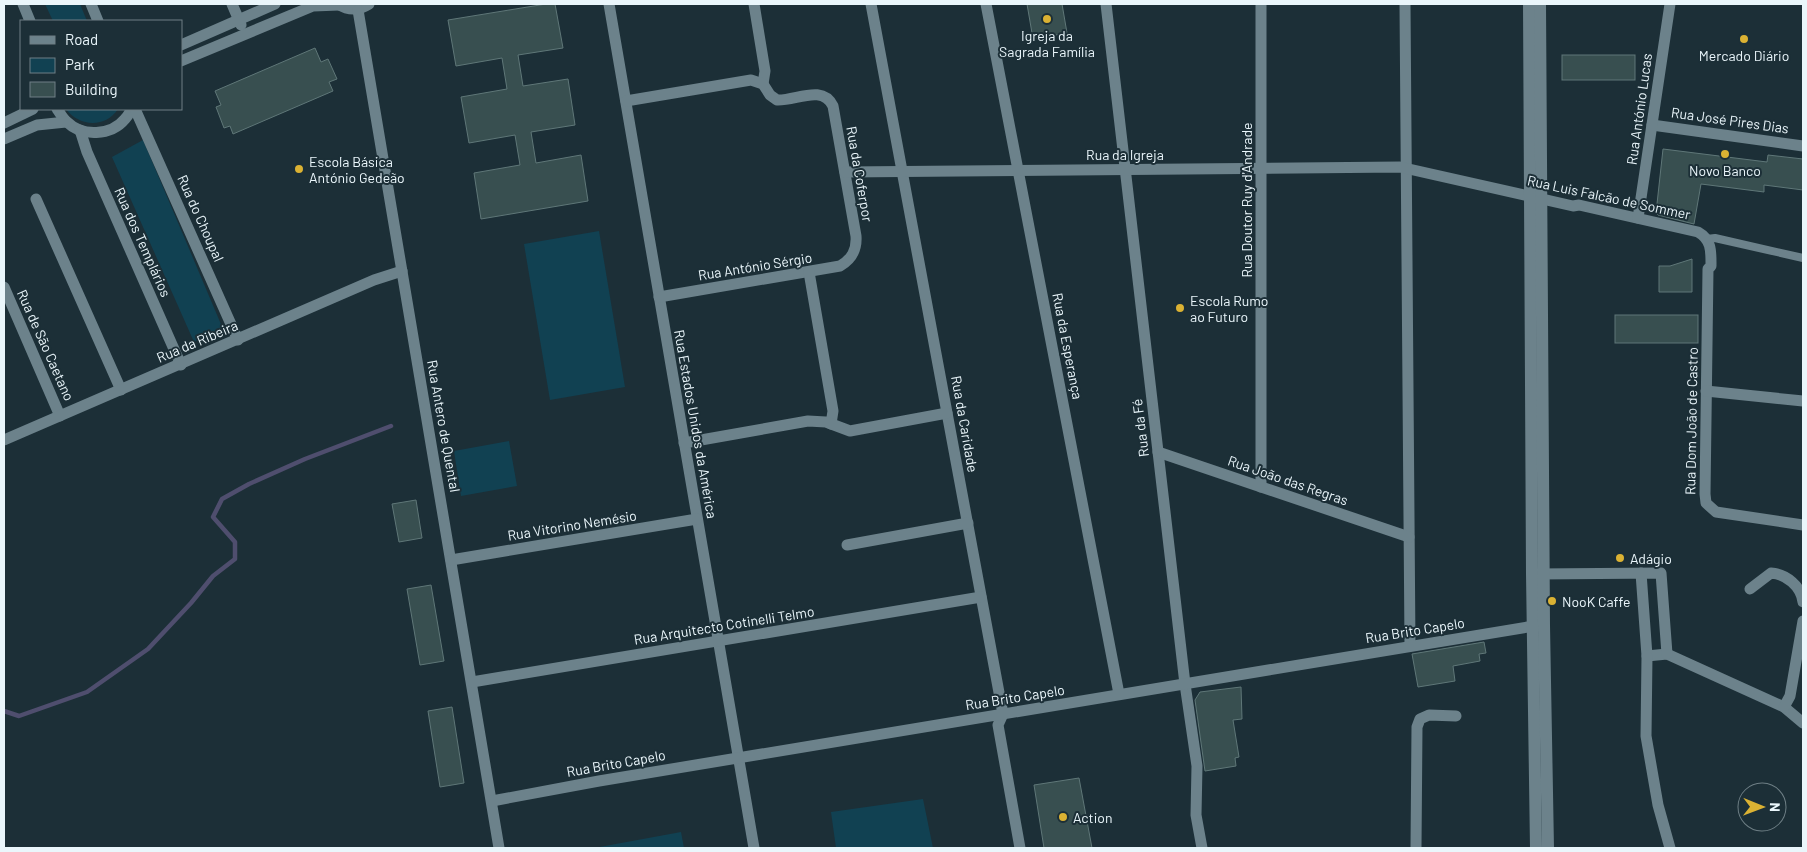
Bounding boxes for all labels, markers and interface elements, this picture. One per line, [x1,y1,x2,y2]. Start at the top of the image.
marker: Igreja da Sagrada Família [1041,13,1053,25]
legend [20,20,182,110]
place label: Igreja da Sagrada Família [999,27,1095,60]
text: Road [65,30,98,48]
marker: Mercado Diário [1738,33,1750,45]
place label: Mercado Diário [1699,47,1789,64]
street label: Rua António Lucas [1623,52,1655,166]
text: Park [65,55,95,73]
text: Building [65,80,118,98]
street label: Rua José Pires Dias [1670,103,1790,137]
street label: Rua Doutor Ruy d'Andrade [1238,122,1255,278]
street label: Rua da Coferpor [843,125,877,223]
street label: Rua da Igreja [1086,146,1164,163]
marker: Novo Banco [1719,148,1731,160]
place label: Escola Básica António Gedeão [309,153,405,186]
place label: Novo Banco [1689,162,1761,179]
marker: Escola Básica António Gedeão [293,163,305,175]
street label: Rua Luis Falcão de Sommer [1526,171,1692,223]
street label: Rua do Choupal [174,172,228,264]
street label: Rua dos Templários [111,185,175,300]
street label: Rua António Sérgio [697,249,813,283]
street label: Rua de São Caetano [14,287,78,403]
street label: Rua da Esperança [1049,291,1087,401]
place label: Escola Rumo ao Futuro [1190,292,1268,325]
marker: Escola Rumo ao Futuro [1174,302,1186,314]
street label: Rua da Ribeira [154,316,240,366]
street label: Rua Estados Unidos da América [671,328,721,520]
street label: Rua Dom João de Castro [1681,347,1701,495]
street label: Rua Antero de Quental [424,359,464,493]
street label: Rua da Caridade [948,374,982,474]
street label: Rua da Fé [1128,398,1152,458]
street label: Rua João das Regras [1226,451,1351,509]
street label: Rua Vitorino Nemésio [506,506,638,544]
place label: Adágio [1630,550,1672,567]
marker: Adágio [1614,552,1626,564]
place label: NooK Caffe [1562,593,1630,610]
marker: NooK Caffe [1546,595,1558,607]
street label: Rua Arquitecto Cotinelli Telmo [633,602,815,648]
street label: Rua Brito Capelo [1364,614,1466,646]
street label: Rua Brito Capelo [964,681,1066,713]
street label: Rua Brito Capelo [565,746,667,780]
north arrow [1737,782,1787,832]
text: N [1767,802,1784,812]
place label: Action [1073,809,1112,826]
marker: Action [1057,811,1069,823]

